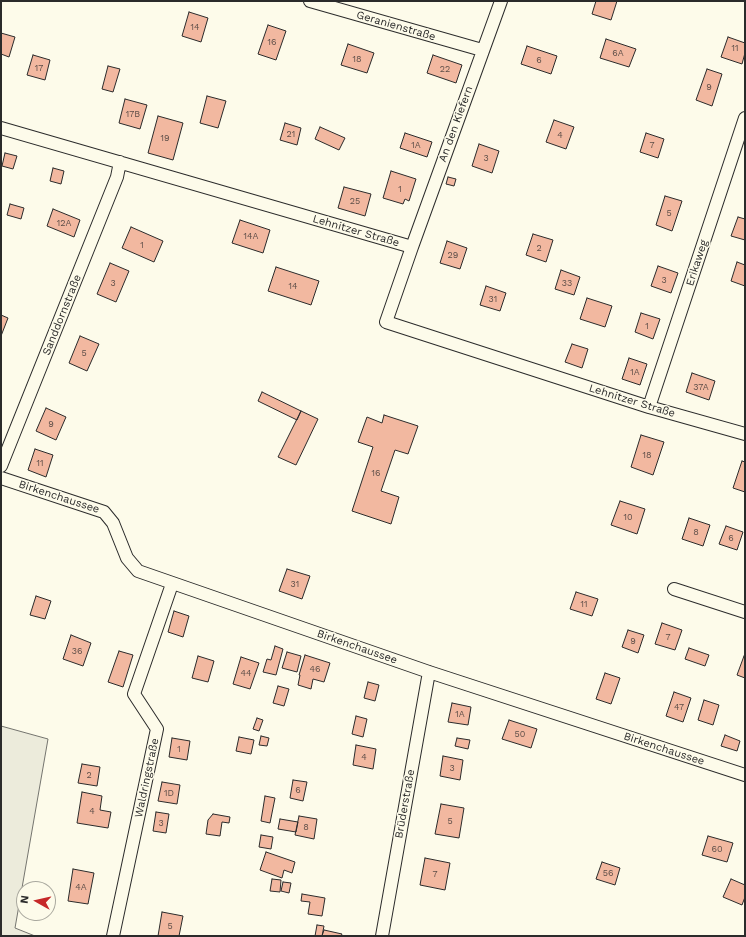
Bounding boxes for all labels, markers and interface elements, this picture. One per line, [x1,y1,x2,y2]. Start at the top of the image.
street label: Geranienstraße [355,8,437,44]
house number: 14 [190,22,200,32]
house number: 16 [268,37,276,47]
house number: 11 [731,43,739,53]
house number: 6A [612,48,624,58]
house number: 18 [352,54,362,64]
house number: 6 [536,55,542,65]
house number: 17 [35,63,43,73]
house number: 22 [440,64,450,74]
house number: 9 [706,82,712,92]
street label: An den Kiefern [436,84,476,164]
house number: 17B [126,109,140,119]
house number: 21 [287,129,295,139]
house number: 4 [557,130,563,140]
house number: 19 [160,133,170,143]
house number: 1A [411,140,421,150]
house number: 7 [649,140,655,150]
house number: 3 [483,153,489,163]
house number: 1 [398,184,402,194]
house number: 25 [350,196,360,206]
house number: 5 [666,208,672,218]
street label: Lehnitzer Straße [311,212,401,250]
house number: 12A [57,218,71,228]
house number: 14A [244,231,258,241]
street label: Erikaweg [683,238,711,288]
house number: 1 [140,240,144,250]
house number: 2 [536,243,542,253]
house number: 29 [448,250,458,260]
street label: Sanddornstraße [40,273,84,357]
house number: 3 [661,275,667,285]
house number: 3 [110,278,116,288]
house number: 33 [562,278,572,288]
house number: 14 [288,281,298,291]
house number: 31 [489,294,497,304]
house number: 1 [645,321,649,331]
house number: 5 [81,348,87,358]
house number: 1A [630,367,640,377]
street label: Lehnitzer Straße [587,382,677,420]
house number: 37A [693,382,709,392]
house number: 9 [48,419,54,429]
house number: 18 [642,450,652,460]
house number: 11 [36,458,44,468]
house number: 16 [372,468,380,478]
street label: Birkenchaussee [17,478,101,516]
house number: 10 [623,512,633,522]
house number: 8 [693,527,699,537]
house number: 6 [728,533,734,543]
house number: 31 [291,579,299,589]
house number: 11 [580,599,588,609]
street label: Birkenchaussee [315,627,399,667]
house number: 7 [665,632,671,642]
house number: 9 [630,636,636,646]
house number: 36 [72,646,82,656]
house number: 46 [310,664,320,674]
house number: 44 [241,668,251,678]
house number: 47 [674,702,684,712]
house number: 1A [455,709,465,719]
house number: 50 [515,729,525,739]
street label: Birkenchaussee [622,730,706,768]
street label: Waldringstraße [132,737,162,819]
house number: 1 [177,744,181,754]
house number: 4 [361,752,367,762]
house number: 3 [449,763,455,773]
street label: Brüderstraße [392,768,418,840]
house number: 2 [86,770,92,780]
house number: 6 [295,785,301,795]
house number: 1D [164,788,174,798]
house number: 4 [89,806,95,816]
house number: 5 [447,816,453,826]
house number: 3 [158,818,164,828]
house number: 8 [303,822,309,832]
house number: 60 [711,844,723,854]
house number: 56 [603,868,613,878]
house number: 7 [432,869,438,879]
north arrow [16,881,56,921]
house number: 4A [75,882,87,892]
text: N [18,894,32,904]
house number: 5 [167,921,173,931]

